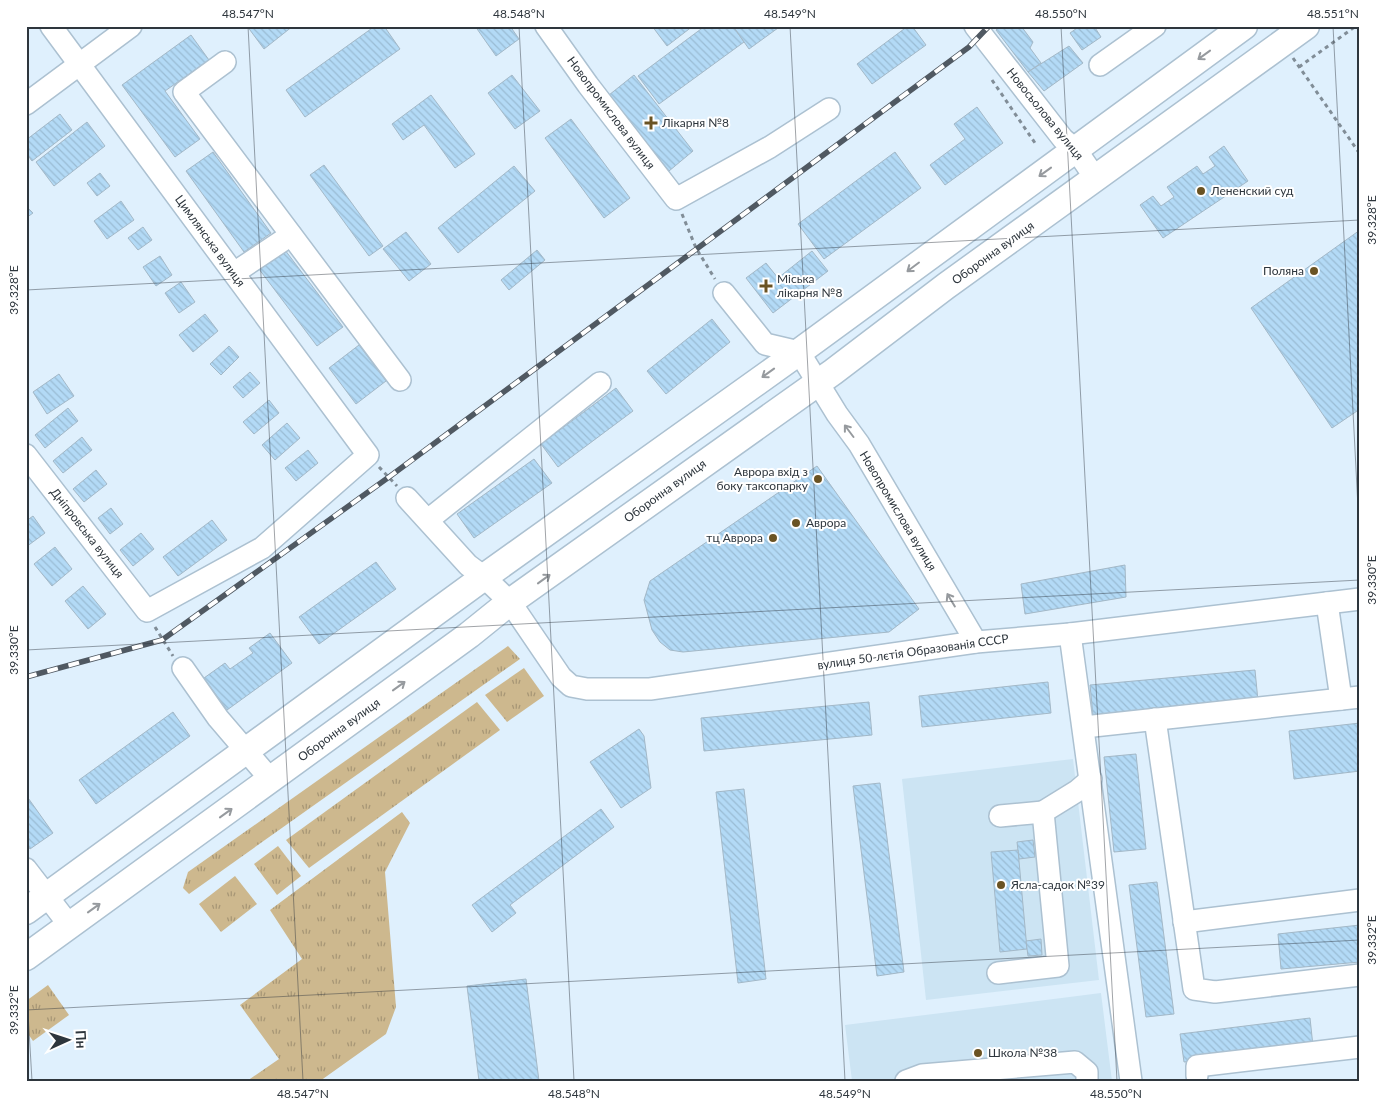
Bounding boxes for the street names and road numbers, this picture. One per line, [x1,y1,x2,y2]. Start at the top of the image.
street label: Новопромислова вулиця [564,53,659,172]
street label: Новосьолова вулиця [1004,65,1087,163]
street label: Цимлянська вулиця [172,192,249,289]
street label: Оборонна вулиця [949,218,1037,287]
street label: Новопромислова вулиця [857,448,940,574]
street label: Оборонна вулиця [621,456,709,525]
street label: Дніпровська вулиця [47,485,127,581]
street label: вулиця 50-лєтія Образованія СССР [816,631,1010,672]
street label: Оборонна вулиця [295,695,383,764]

